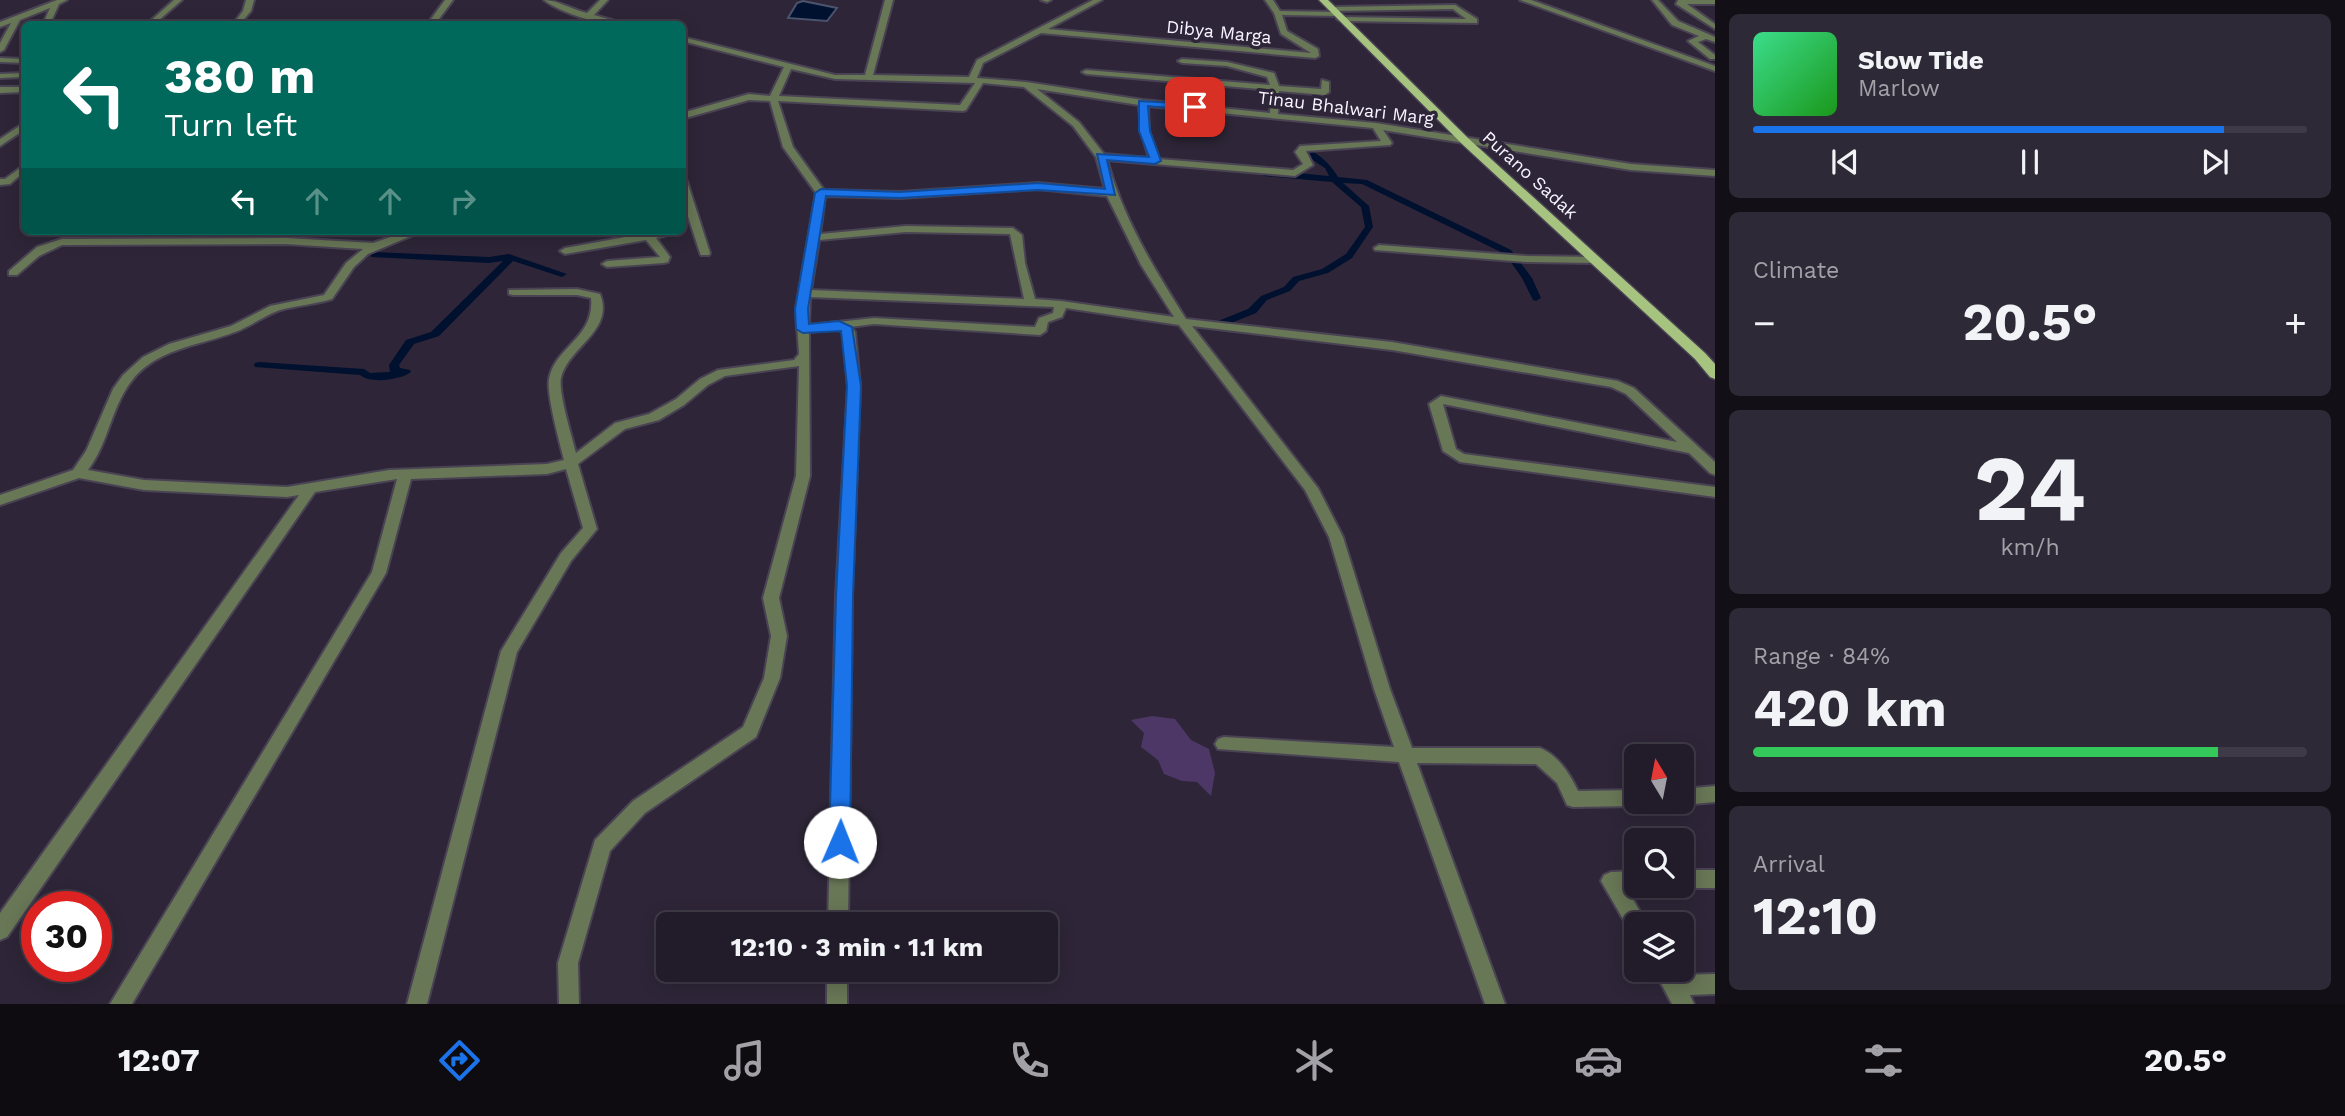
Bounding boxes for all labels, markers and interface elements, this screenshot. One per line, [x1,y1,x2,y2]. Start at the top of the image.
street label: Dibya Marga [1165,16,1273,47]
text: Slow Tide [1858,45,1984,75]
text: 380 m [164,47,315,105]
icon: left [49,49,140,140]
text: Marlow [1858,75,1940,102]
pin [1165,77,1225,137]
street label: Tinau Bhalwari Marg [1257,86,1436,129]
icon: arrive [1176,88,1214,126]
text: Turn left [164,106,297,144]
street label: Purano Sadak [1478,126,1582,223]
icon: previous [1826,143,1864,181]
icon: pause [2011,143,2049,181]
icon: next [2196,143,2234,181]
icon: left [225,182,263,220]
icon: ahead [298,182,336,220]
icon: ahead [371,182,409,220]
icon: right [444,182,482,220]
text: Climate [1753,257,1839,284]
text: 20.5° [1962,292,2098,353]
text: − [1753,301,1776,345]
text: + [2284,301,2307,345]
text: 24 [1974,435,2086,542]
text: km/h [2000,534,2060,561]
text: Range · 84% [1753,643,1890,670]
text: 420 km [1753,678,1947,739]
north arrow [1624,744,1694,814]
map controls [1624,744,1694,982]
position arrow [803,805,877,879]
button: search [1624,828,1694,898]
text: Arrival [1753,851,1825,878]
text: 12:10 [1753,886,1878,947]
speed limit sign: 30 [21,891,112,982]
button: layers [1624,912,1694,982]
text: 12:10 · 3 min · 1.1 km [731,932,983,962]
icon: directions [435,1036,484,1085]
icon: music [720,1036,769,1085]
icon: phone [1005,1036,1054,1085]
icon: climate [1290,1036,1339,1085]
icon: car [1574,1036,1623,1085]
icon: filters [1859,1036,1908,1085]
text: 12:07 [118,1041,200,1079]
text: 20.5° [2144,1041,2227,1079]

